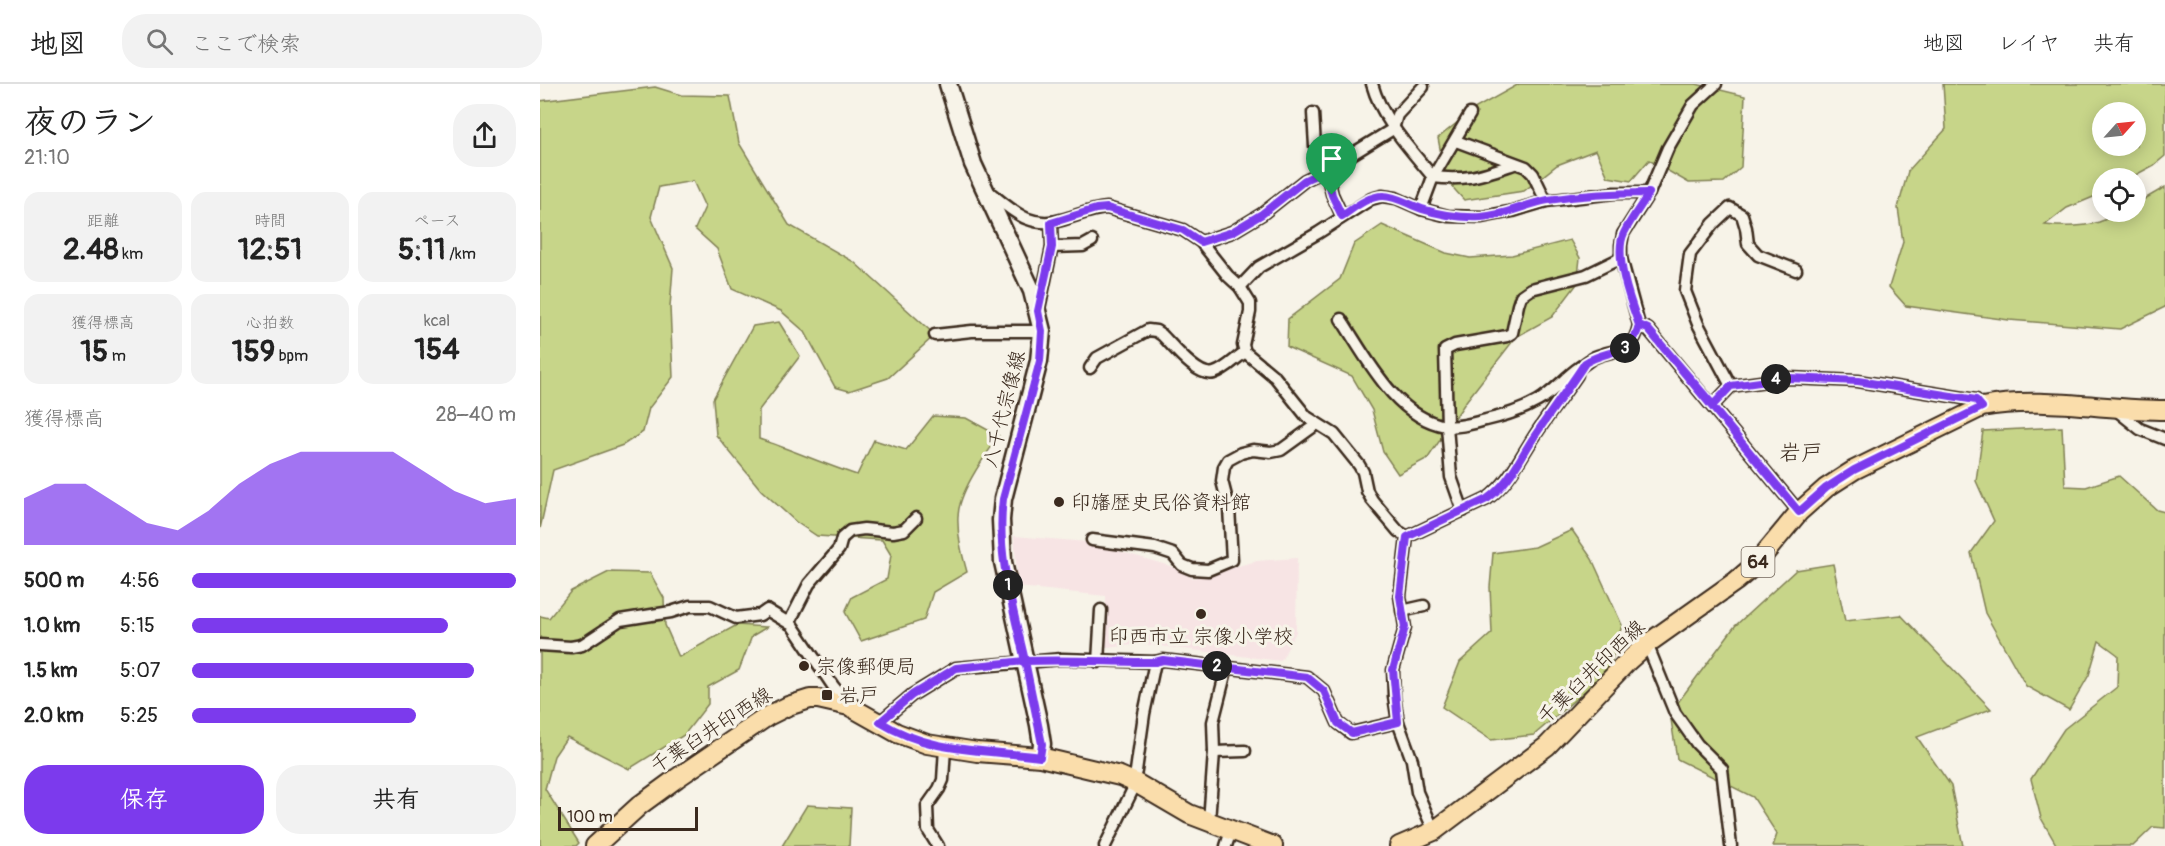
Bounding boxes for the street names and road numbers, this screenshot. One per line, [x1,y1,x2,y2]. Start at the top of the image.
street label: 八千代宗像線 [977,348,1031,470]
road number: 64 [1742,547,1774,577]
street label: 千葉臼井印西線 [1532,614,1650,730]
street label: 千葉臼井印西線 [645,681,777,779]

